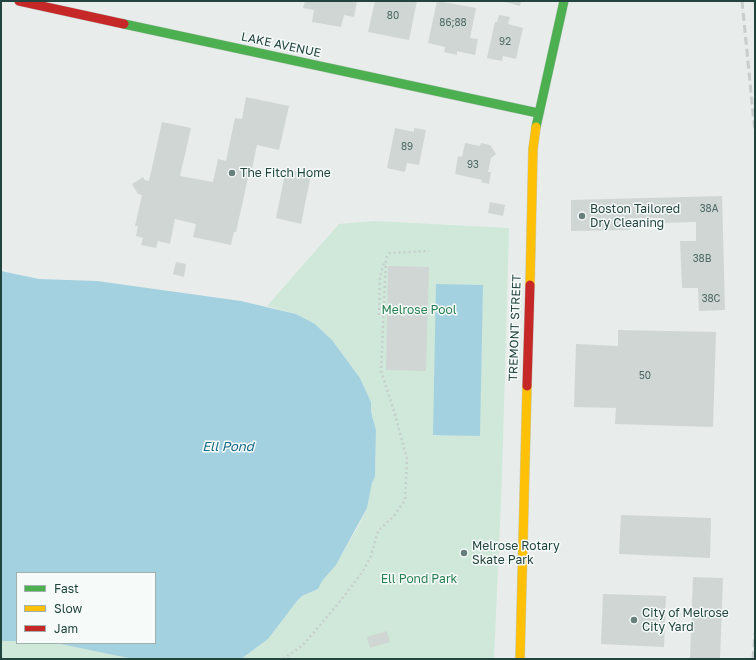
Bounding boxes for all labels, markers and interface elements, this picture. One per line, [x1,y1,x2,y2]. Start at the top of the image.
house number: 80 [387,10,399,22]
house number: 86;88 [439,17,467,29]
street label: LAKE AVENUE [240,29,322,61]
house number: 92 [499,36,511,48]
house number: 89 [401,141,413,153]
house number: 93 [467,159,479,171]
place label: The Fitch Home [240,166,331,180]
marker: The Fitch Home [227,168,237,178]
place label: Boston Tailored Dry Cleaning [590,202,680,230]
house number: 38A [700,203,718,215]
marker: Boston Tailored Dry Cleaning [577,211,587,221]
house number: 38B [693,253,711,265]
street label: TREMONT STREET [506,274,524,382]
house number: 38C [702,293,720,305]
park label: Melrose Pool [381,303,457,317]
house number: 50 [639,370,651,382]
water label: Ell Pond [202,439,254,455]
place label: Melrose Rotary Skate Park [472,539,560,567]
marker: Melrose Rotary Skate Park [459,548,469,558]
legend [16,572,156,644]
park label: Ell Pond Park [381,572,457,586]
text: Fast [54,581,79,596]
text: Slow [54,601,82,616]
place label: City of Melrose City Yard [642,606,729,634]
marker: City of Melrose City Yard [629,615,639,625]
text: Jam [54,621,78,636]

